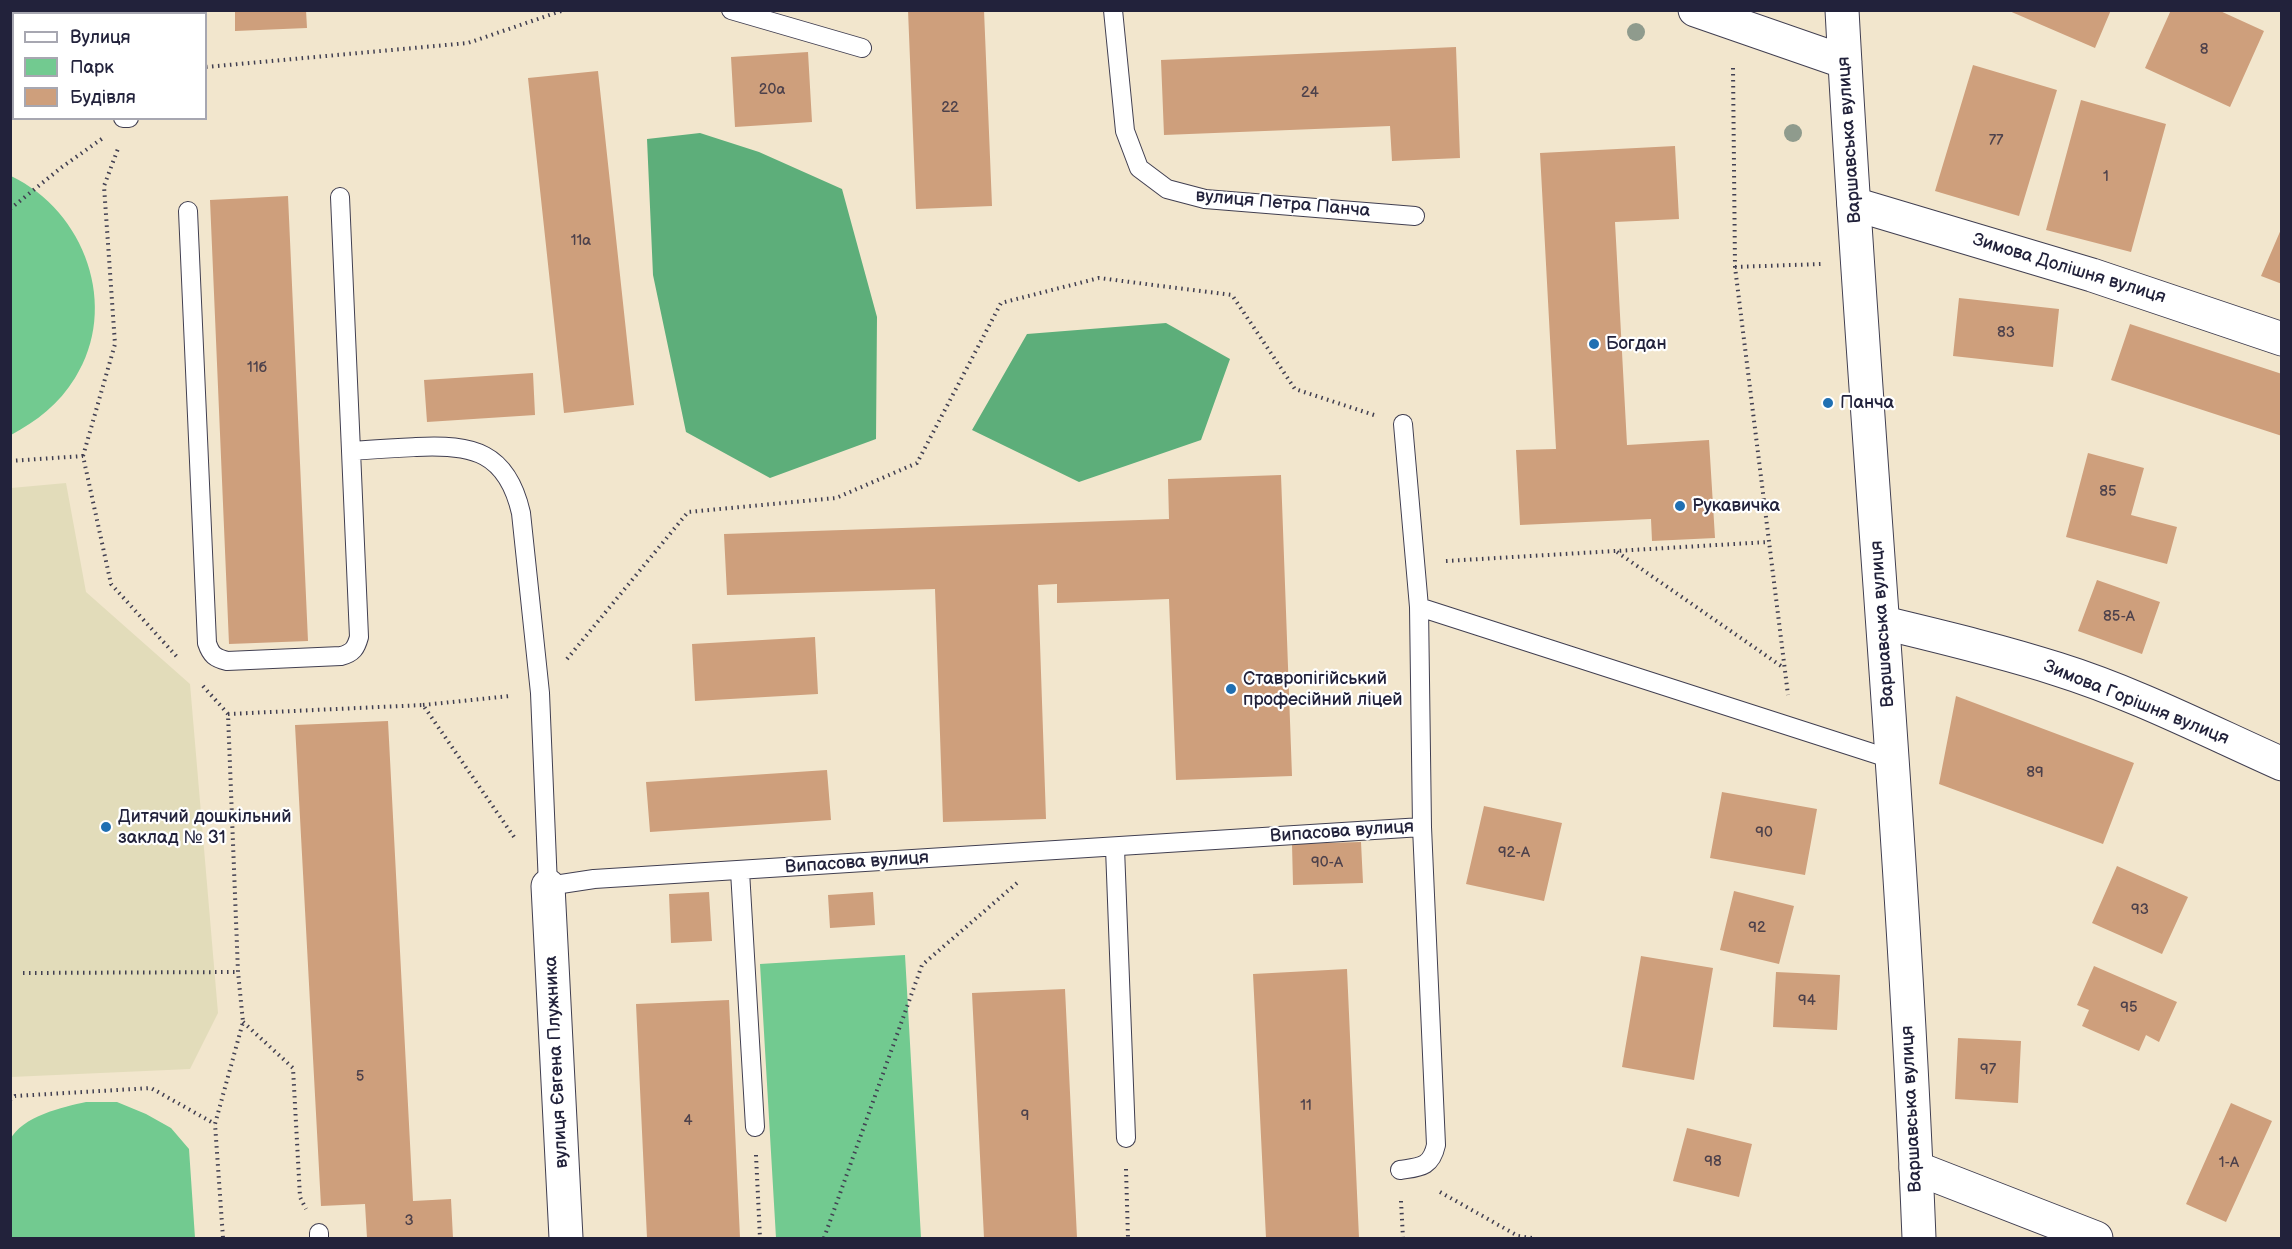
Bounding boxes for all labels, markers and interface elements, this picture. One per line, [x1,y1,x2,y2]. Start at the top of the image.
legend [12,12,207,120]
text: Вулиця [70,27,131,48]
house number: 8 [2200,41,2208,59]
street label: Варшавська вулиця [1833,56,1867,224]
text: Парк [70,57,114,78]
house number: 20а [759,81,785,99]
house number: 24 [1301,84,1319,102]
text: Будівля [70,87,136,108]
house number: 22 [941,99,959,117]
house number: 77 [1989,132,2003,150]
house number: 1 [2103,168,2109,186]
street label: вулиця Петра Панча [1195,186,1371,222]
street label: Зимова Долішня вулиця [1970,229,2168,309]
house number: 11а [571,232,591,250]
house number: 83 [1997,324,2015,342]
place label: Богдан [1606,333,1667,355]
marker: Богдан [1587,337,1601,351]
house number: 11б [247,359,267,377]
place label: Панча [1840,392,1894,414]
marker: Панча [1821,396,1835,410]
house number: 85 [2099,483,2117,501]
place label: Рукавичка [1692,495,1780,517]
marker: Рукавичка [1673,499,1687,513]
street label: Варшавська вулиця [1866,540,1900,708]
house number: 85-А [2103,608,2135,626]
street label: Зимова Горішня вулиця [2040,656,2232,750]
place label: Ставропігійський професійний ліцей [1243,668,1403,710]
marker: Ставропігійський професійний ліцей [1224,682,1238,696]
house number: 89 [2026,764,2044,782]
place label: Дитячий дошкільний заклад № 31 [118,806,292,848]
street label: Випасова вулиця [1269,816,1415,848]
marker: Дитячий дошкільний заклад № 31 [99,820,113,834]
house number: 90 [1755,824,1773,842]
house number: 92-А [1498,844,1530,862]
street label: Випасова вулиця [784,847,930,879]
house number: 90-А [1311,854,1343,872]
house number: 93 [2131,901,2149,919]
house number: 92 [1748,919,1766,937]
street label: вулиця Євгена Плужника [541,955,573,1169]
house number: 94 [1798,992,1816,1010]
house number: 95 [2120,999,2138,1017]
street label: Варшавська вулиця [1897,1025,1927,1193]
house number: 97 [1980,1061,1996,1079]
house number: 5 [356,1068,364,1086]
house number: 11 [1300,1097,1312,1115]
house number: 9 [1021,1107,1029,1125]
house number: 4 [683,1112,693,1130]
house number: 98 [1704,1153,1722,1171]
house number: 1-А [2219,1154,2239,1172]
house number: 3 [404,1212,414,1230]

